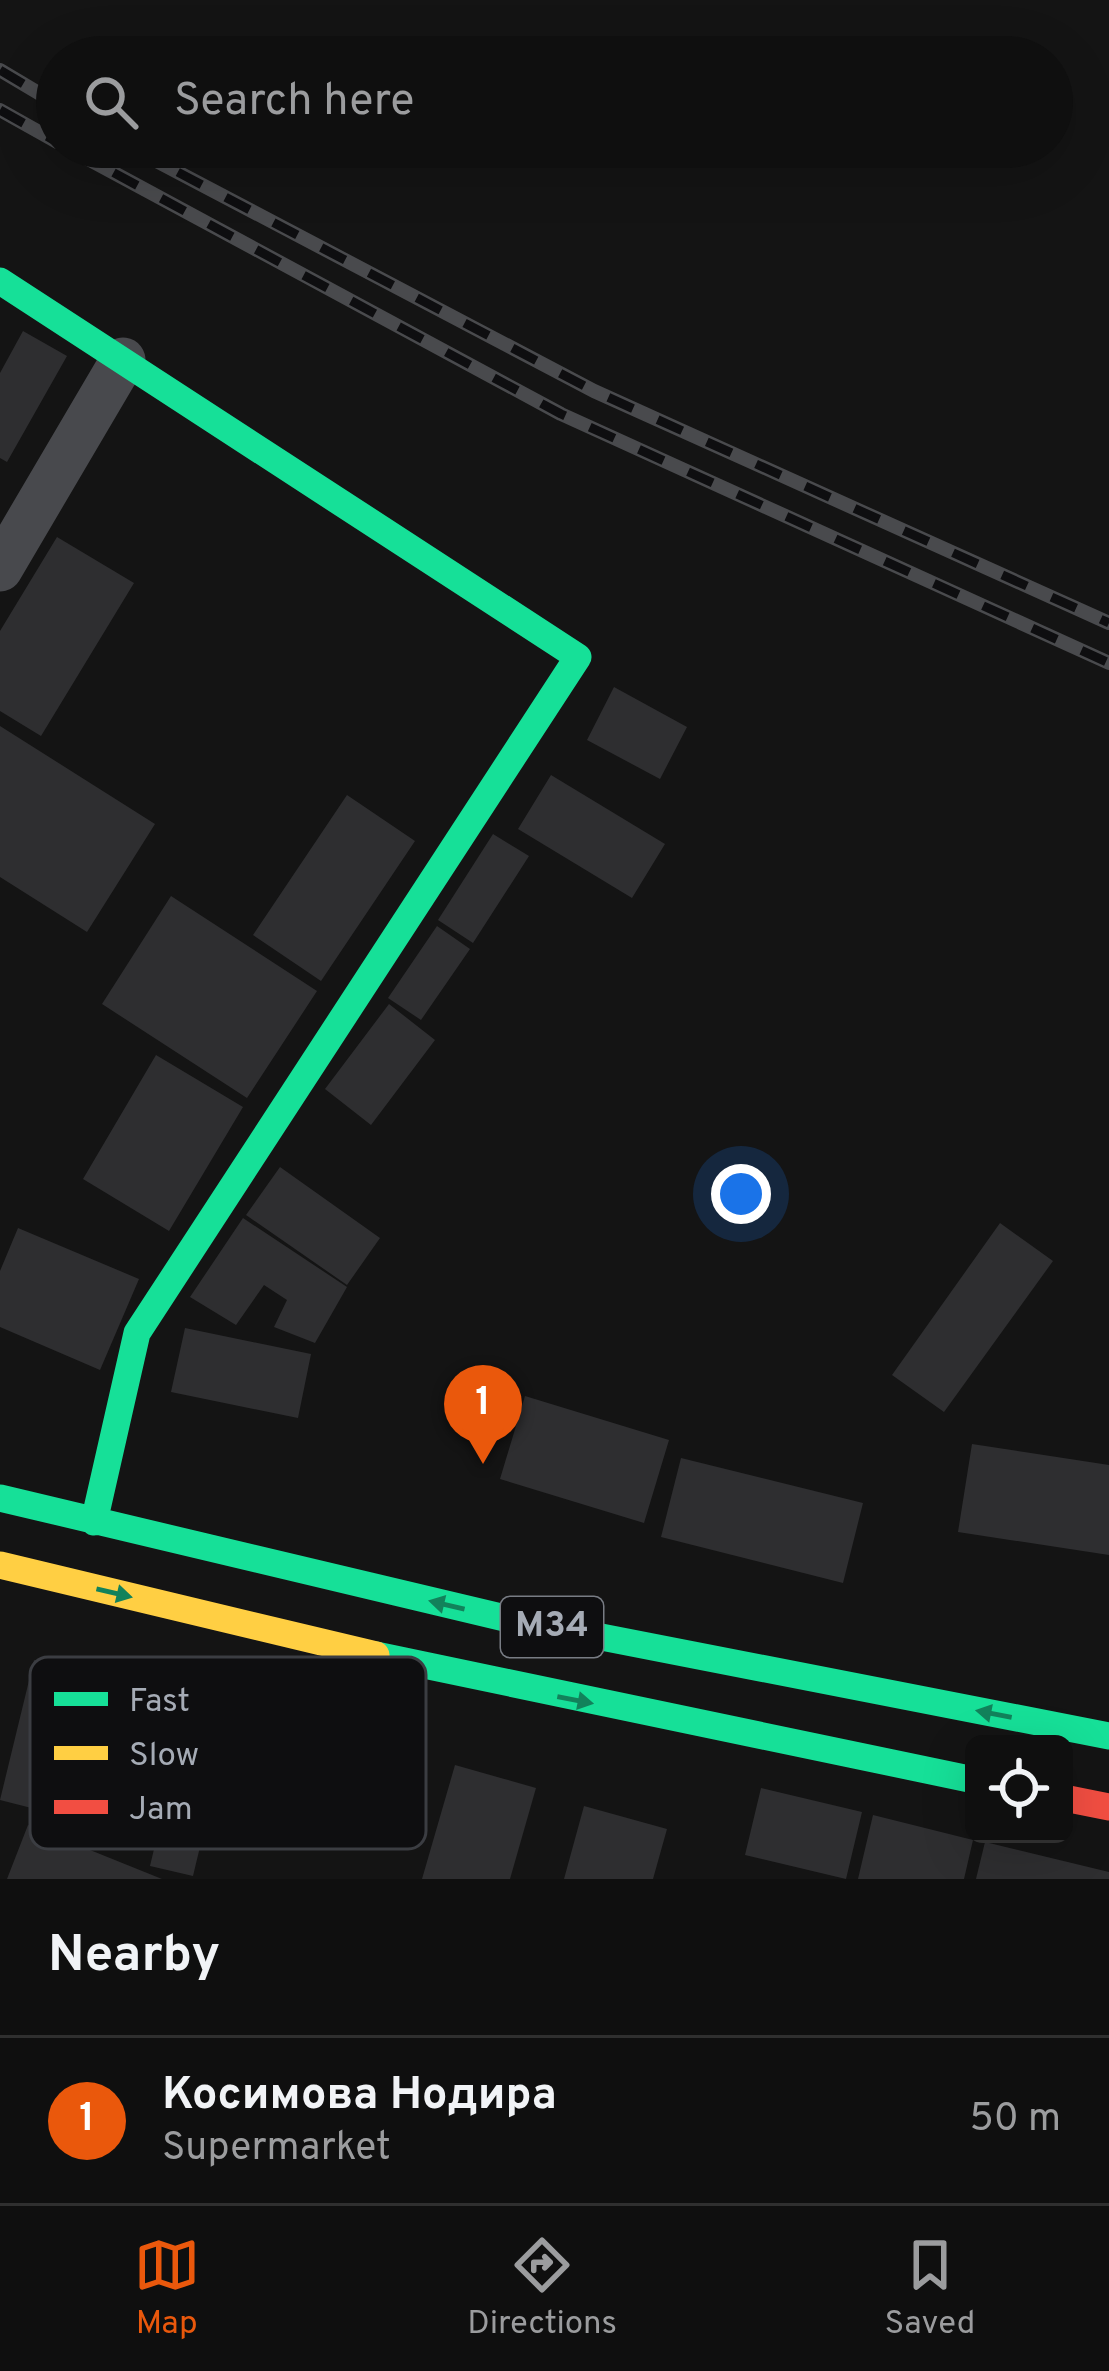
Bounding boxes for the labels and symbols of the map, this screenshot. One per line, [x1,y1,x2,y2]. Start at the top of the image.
your location [711,1164,771,1224]
pin: 1 [444,1365,522,1464]
one-way arrow [95,1584,132,1603]
one-way arrow [428,1594,465,1613]
road number: M34 [501,1597,603,1657]
legend [30,1657,426,1849]
text: Fast [129,1682,190,1724]
one-way arrow [557,1691,595,1710]
one-way arrow [975,1704,1013,1723]
text: Slow [129,1736,199,1778]
text: Jam [129,1790,193,1832]

